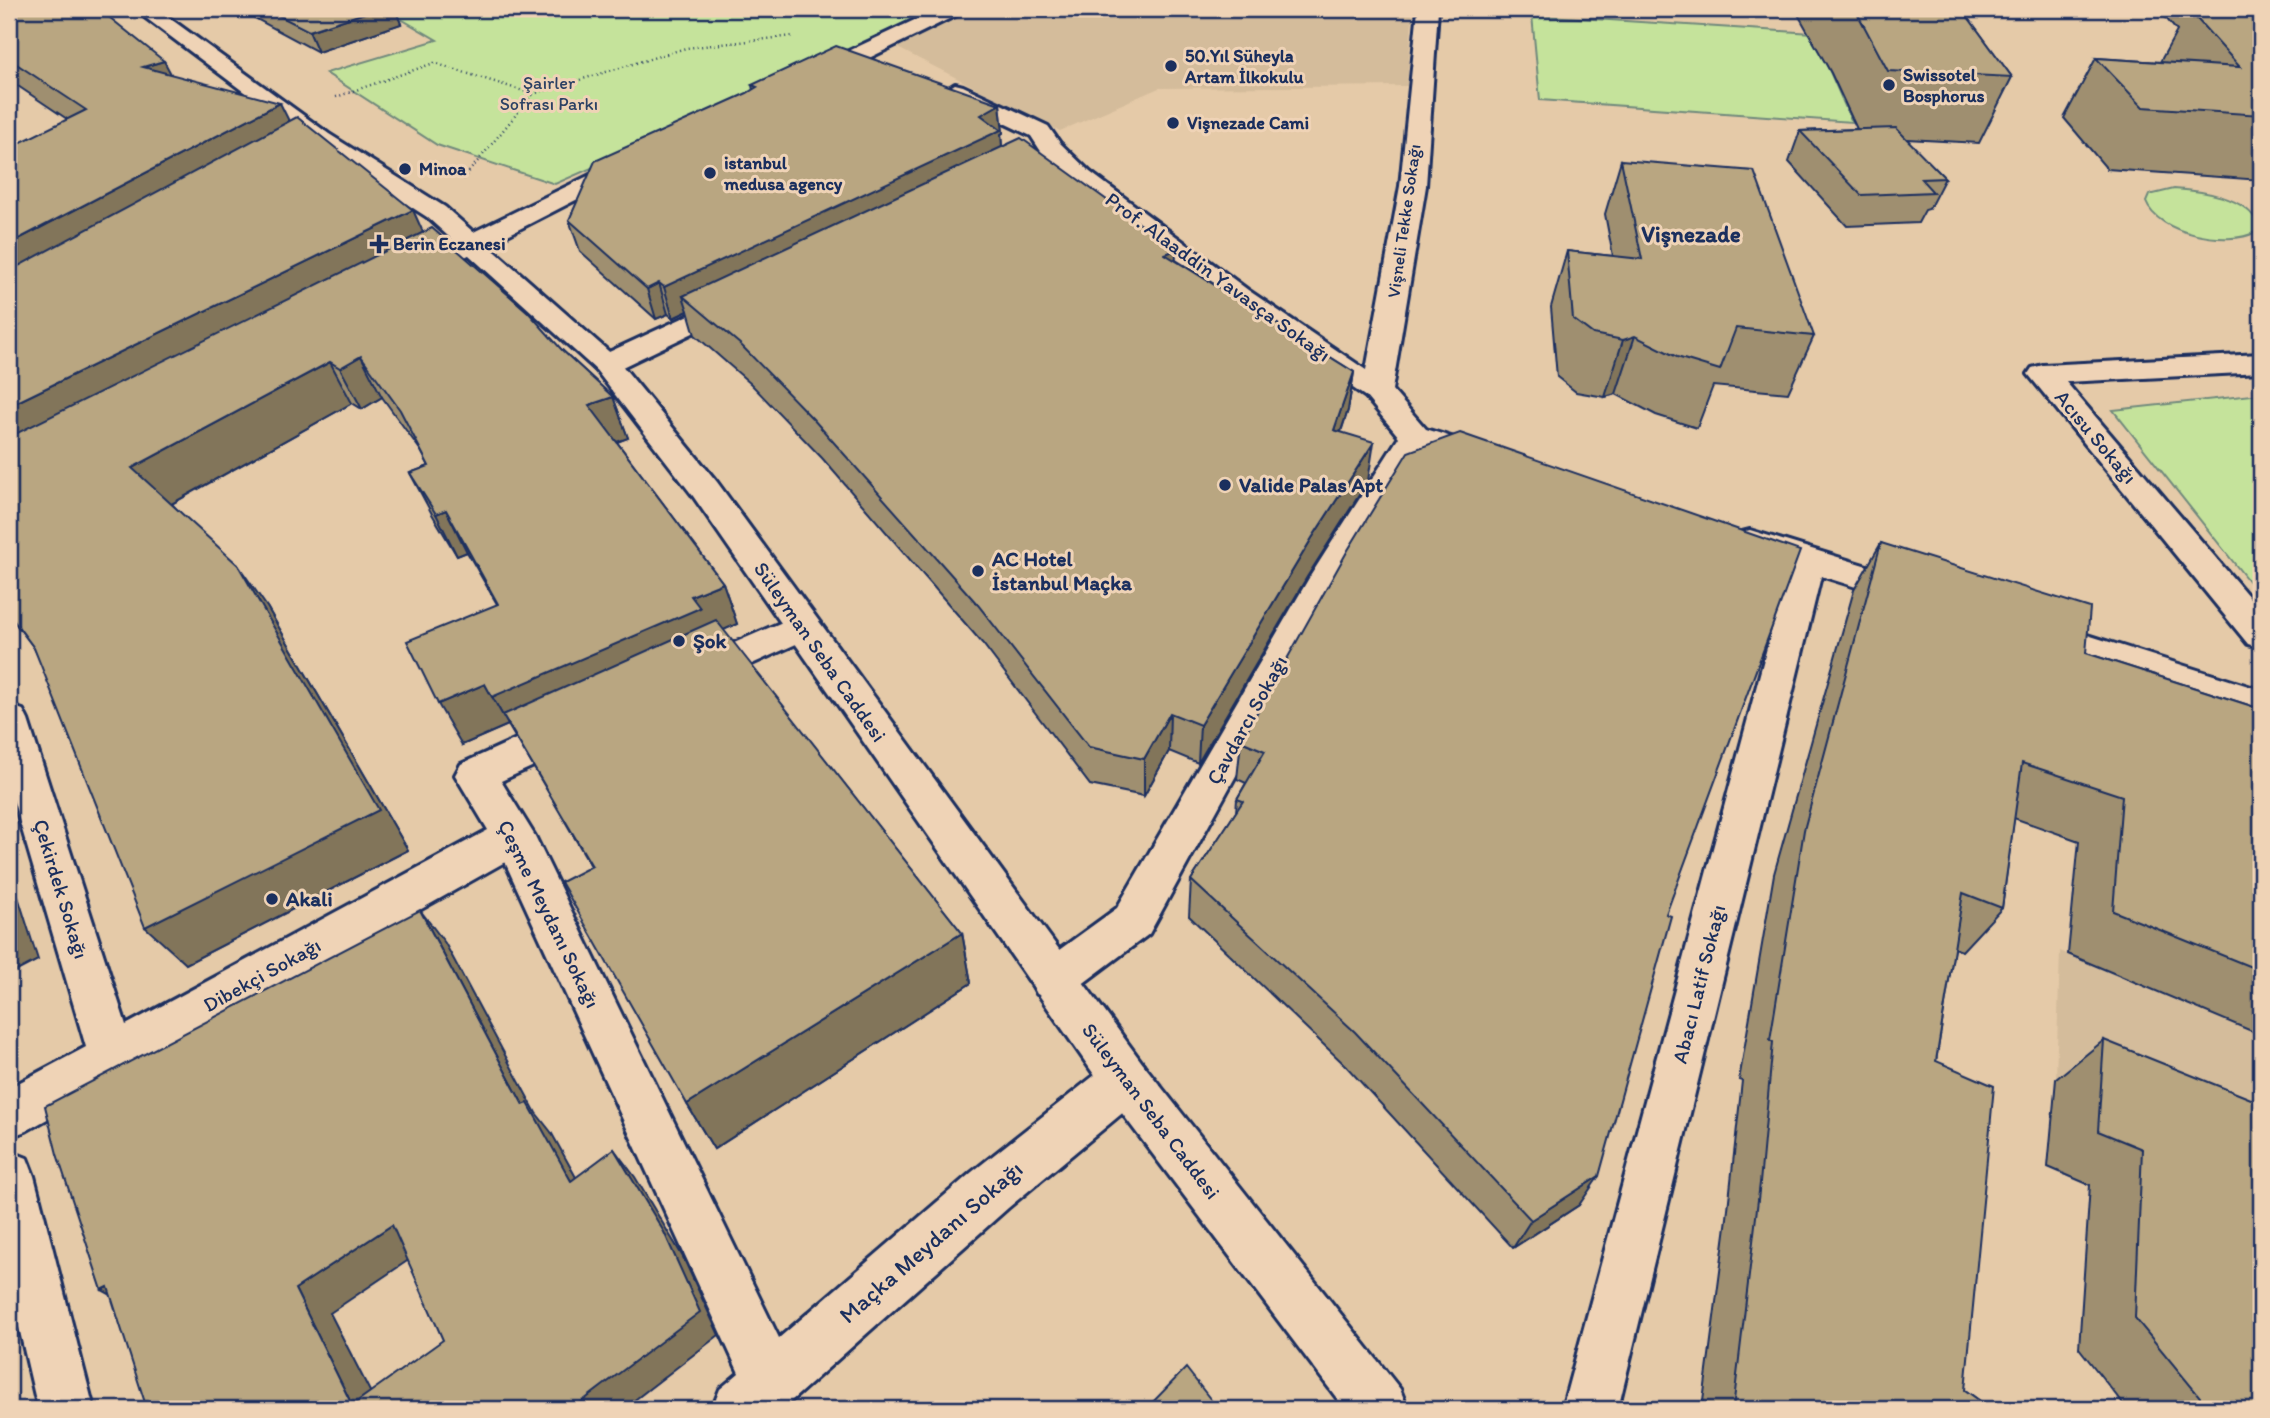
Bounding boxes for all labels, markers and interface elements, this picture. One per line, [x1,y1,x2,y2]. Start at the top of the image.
place label: 50.Yıl Süheyla Artam İlkokulu [1184,45,1304,88]
marker: 50.Yıl Süheyla Artam İlkokulu [1163,58,1179,74]
place label: Swissotel Bosphorus [1903,64,1985,107]
park label: Şairler Sofrası Parkı [500,72,598,115]
marker: Swissotel Bosphorus [1881,77,1897,93]
place label: Vişnezade Cami [1187,112,1309,134]
marker: Vişnezade Cami [1165,115,1181,131]
street label: Vişneli Tekke Sokağı [1382,143,1426,299]
place label: istanbul medusa agency [723,152,843,195]
place label: Minoa [419,158,467,180]
marker: Minoa [397,161,413,177]
marker: istanbul medusa agency [702,165,718,181]
street label: Prof. Alaaddin Yavasça Sokağı [1101,186,1336,367]
district label: Vişnezade [1641,220,1741,248]
place label: Berin Eczanesi [393,233,506,255]
marker: Berin Eczanesi [371,236,387,252]
street label: Acısu Sokağı [2050,385,2143,489]
place label: Valide Palas Apt [1239,472,1383,498]
marker: Valide Palas Apt [1217,477,1233,493]
place label: AC Hotel İstanbul Maçka [991,546,1133,596]
street label: Süleyman Seba Caddesi [749,557,892,747]
marker: AC Hotel İstanbul Maçka [970,563,986,579]
place label: Şok [693,628,728,654]
marker: Şok [671,633,687,649]
street label: Çavdarcı Sokağı [1201,651,1292,789]
street label: Çekirdek Sokağı [28,816,95,962]
street label: Çeşme Meydanı Sokağı [493,816,606,1012]
place label: Akali [285,886,333,911]
marker: Akali [264,891,280,907]
street label: Abacı Latif Sokağı [1667,902,1730,1066]
street label: Dibekçi Sokağı [199,932,325,1017]
street label: Süleyman Seba Caddesi [1077,1018,1226,1204]
street label: Maçka Meydanı Sokağı [833,1154,1028,1329]

